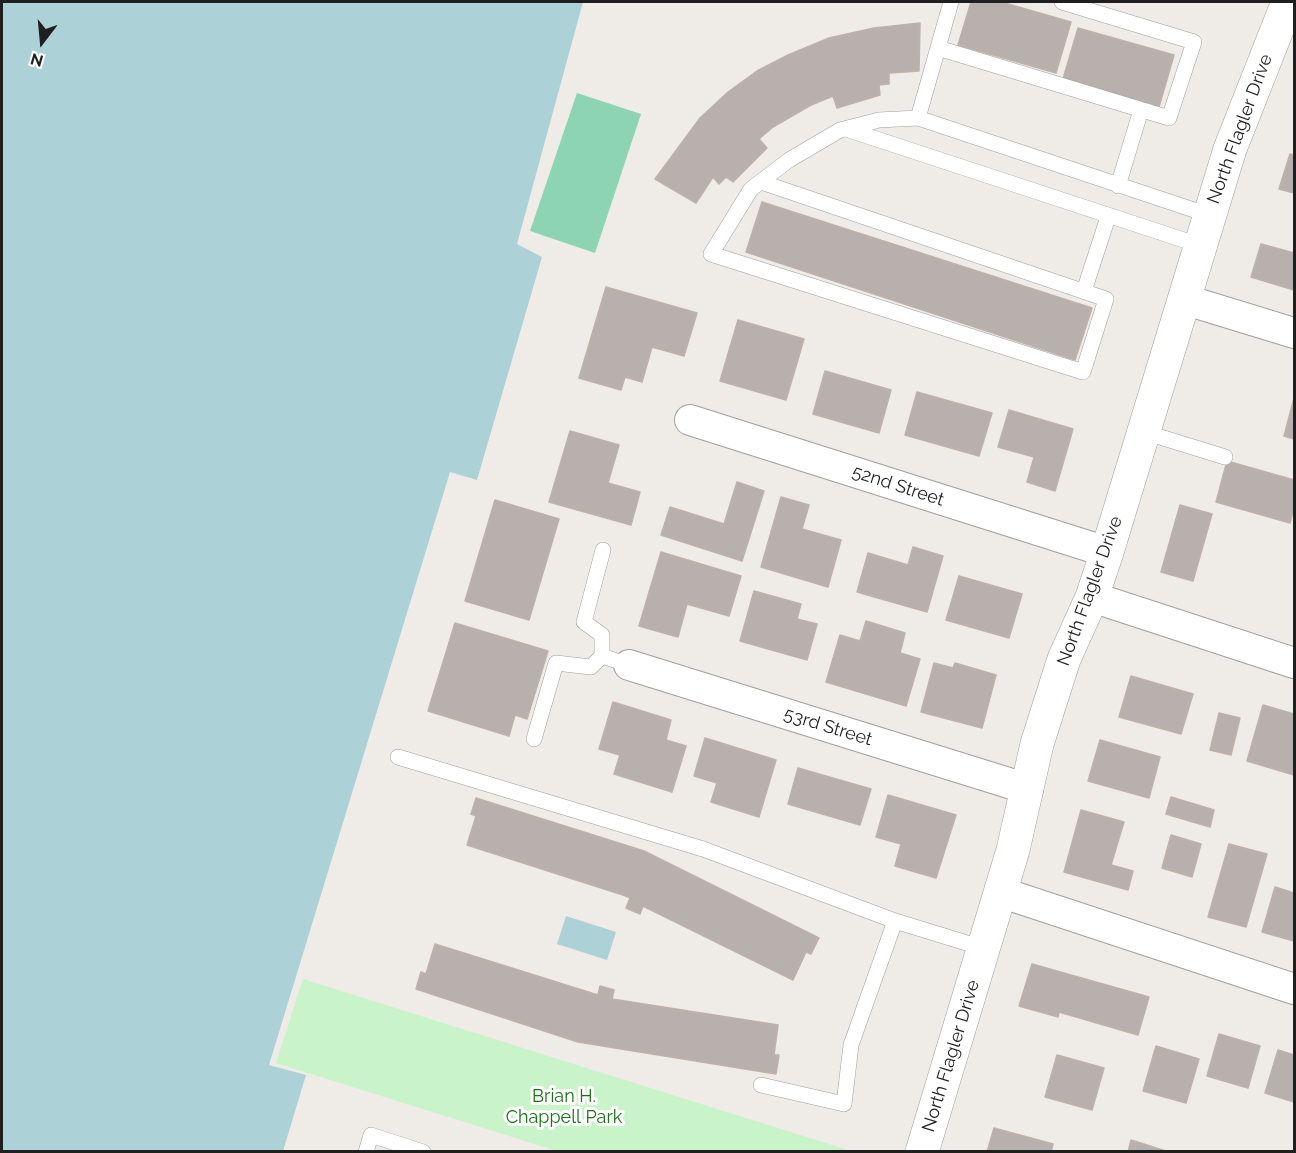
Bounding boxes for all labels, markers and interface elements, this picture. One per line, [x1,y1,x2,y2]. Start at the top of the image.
north arrow [12,12,72,72]
text: N [28,49,45,71]
street label: North Flagler Drive [1203,51,1277,207]
street label: 52nd Street [849,461,947,511]
street label: North Flagler Drive [1053,513,1127,669]
street label: 53rd Street [781,703,875,751]
street label: North Flagler Drive [918,977,984,1135]
park label: Brian H. Chappell Park [506,1086,622,1128]

